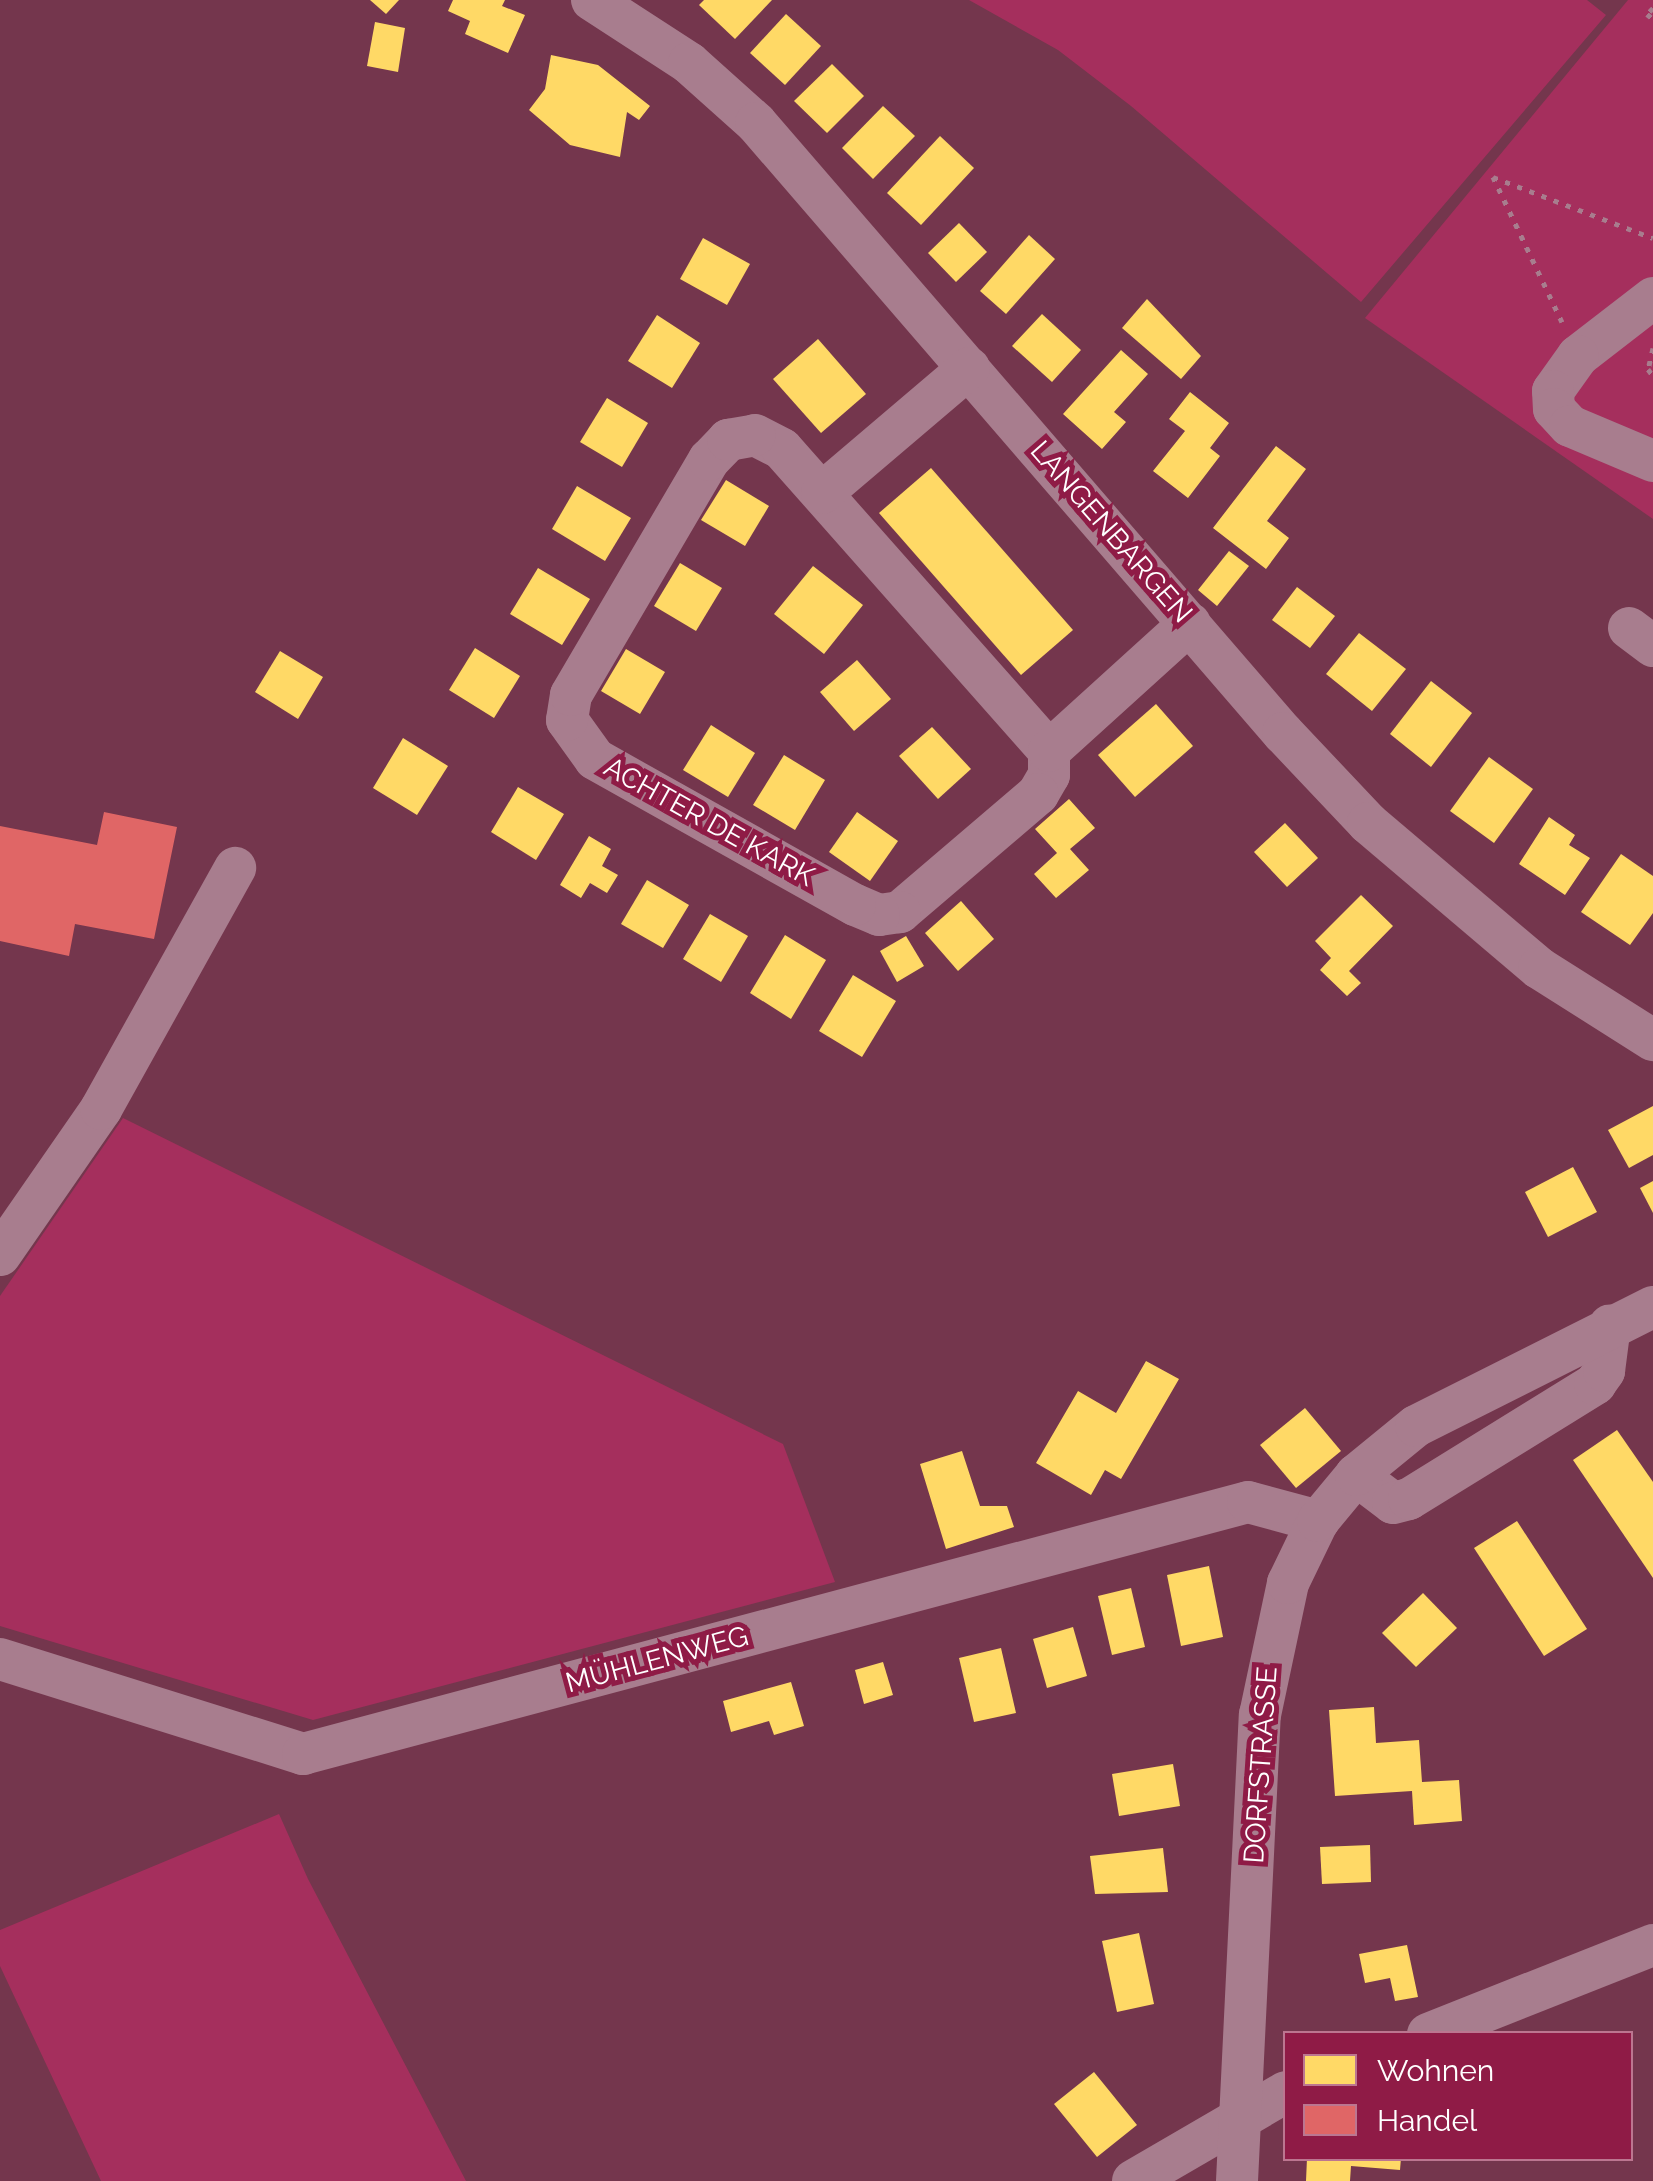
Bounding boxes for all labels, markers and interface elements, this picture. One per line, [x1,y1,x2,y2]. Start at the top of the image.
street label: LANGENBARGEN [1023,434,1199,630]
street label: ACHTER DE KARK [598,750,820,894]
street label: MÜHLENWEG [562,1620,752,1700]
street label: DORFSTRASSE [1237,1665,1285,1865]
legend [1283,2031,1633,2161]
text: Wohnen [1377,2053,1494,2088]
text: Handel [1377,2103,1477,2138]

